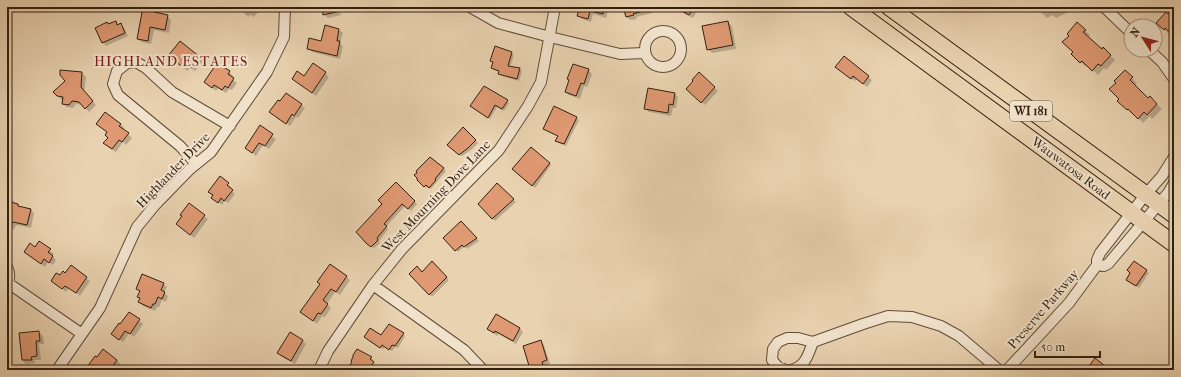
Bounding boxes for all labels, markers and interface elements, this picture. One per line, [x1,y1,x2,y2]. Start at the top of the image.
north arrow [1123,18,1163,58]
text: N [1128,25,1143,40]
district label: HIGHLAND ESTATES [94,53,248,70]
road number: WI 181 [1010,101,1052,121]
street label: Highlander Drive [133,129,213,211]
street label: Wauwatosa Road [1028,133,1114,203]
street label: West Mourning Dove Lane [378,136,494,256]
street label: Preserve Parkway [1005,266,1082,352]
scale bar [1035,333,1100,359]
text: 50 m [1041,340,1065,354]

